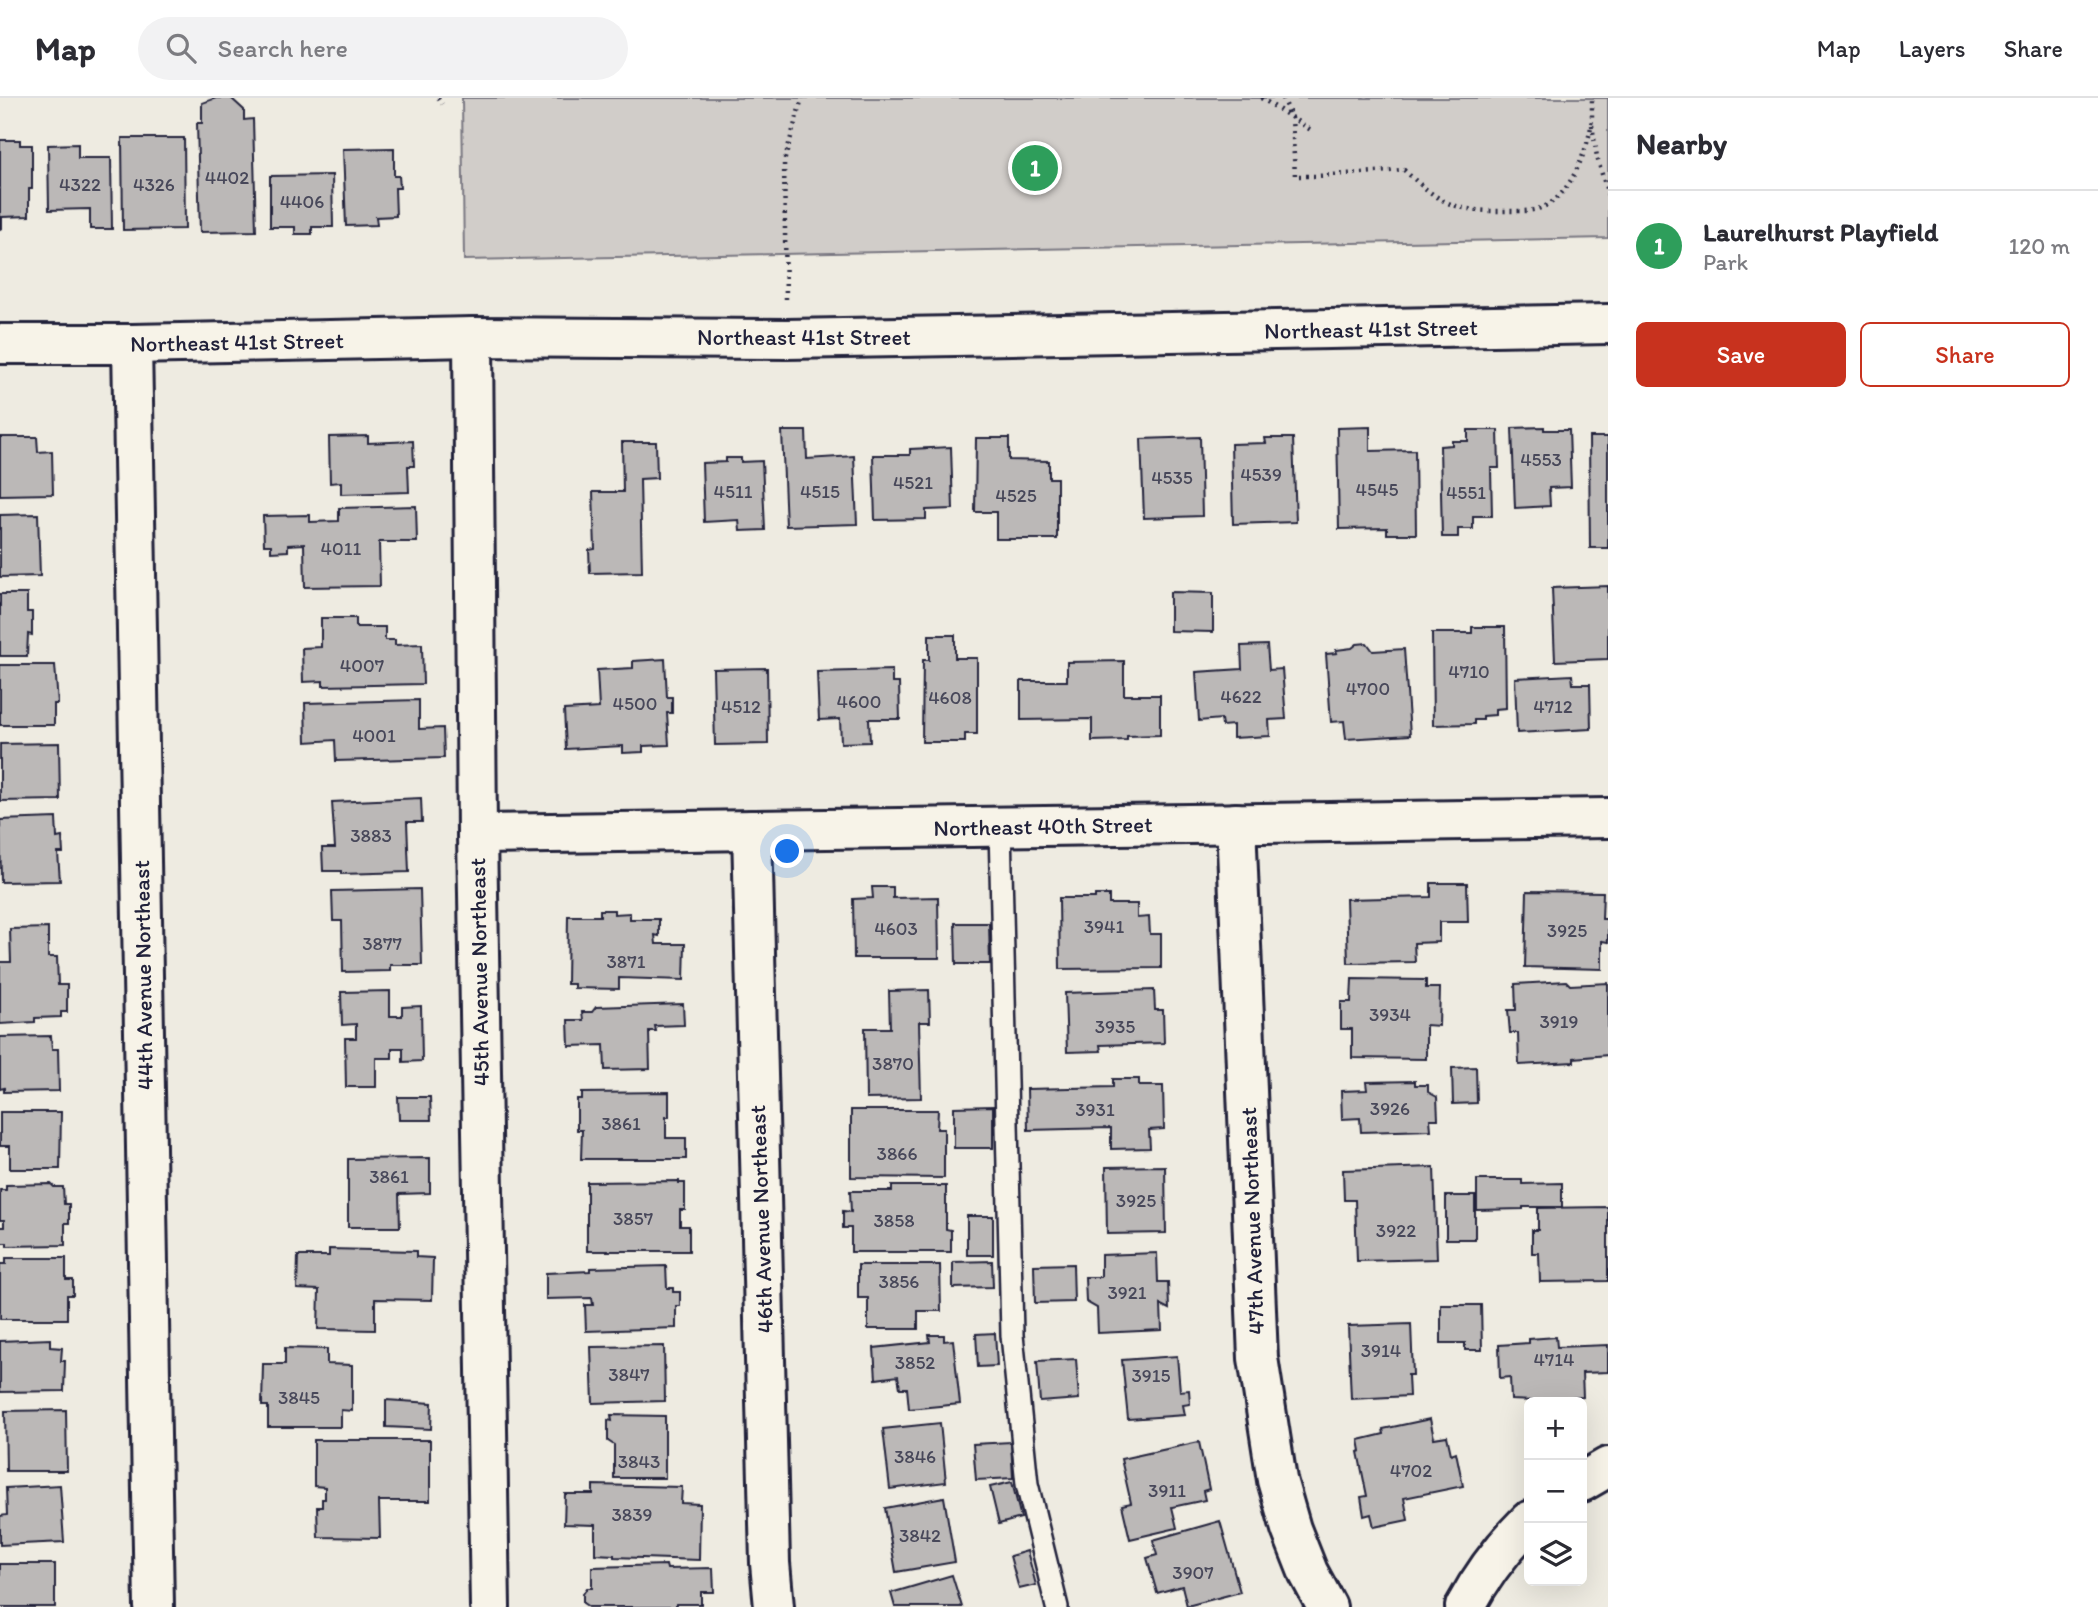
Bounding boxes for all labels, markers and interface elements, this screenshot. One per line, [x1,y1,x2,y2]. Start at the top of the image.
search box [138,17,628,80]
text: Map [35,29,96,68]
icon: search [162,29,200,67]
text: Search here [218,32,348,64]
text: Map [1817,34,1861,63]
text: Layers [1899,34,1966,63]
text: Share [2004,34,2063,63]
text: Nearby [1636,125,1727,162]
pin: 1 [1012,142,1058,194]
house number: 4402 [205,166,249,189]
house number: 4322 [59,173,101,196]
house number: 4326 [133,173,175,196]
house number: 4406 [280,190,324,213]
text: Laurelhurst Playfield [1703,216,1938,248]
text: 1 [1654,232,1664,260]
text: 120 m [2009,232,2070,260]
text: Park [1703,248,1748,276]
street label: Northeast 41st Street [1264,313,1478,345]
button: Save [1636,322,1846,387]
button: Share [1860,322,2070,387]
street label: Northeast 41st Street [697,323,911,351]
street label: Northeast 41st Street [130,326,344,358]
house number: 4553 [1520,448,1562,471]
house number: 4539 [1240,463,1282,486]
house number: 4535 [1151,466,1193,489]
house number: 4521 [893,471,933,494]
house number: 4545 [1356,478,1398,501]
house number: 4511 [713,480,753,503]
house number: 4515 [800,480,840,503]
house number: 4551 [1446,481,1486,504]
house number: 4525 [995,484,1037,507]
house number: 4011 [321,537,362,560]
house number: 4007 [340,654,384,677]
house number: 4710 [1448,660,1490,683]
house number: 4700 [1346,677,1390,700]
house number: 4622 [1220,685,1262,708]
house number: 4608 [928,686,972,709]
house number: 4600 [837,690,881,713]
house number: 4500 [613,692,657,715]
house number: 4512 [721,695,761,718]
house number: 4712 [1533,695,1573,718]
house number: 4001 [352,724,396,747]
street label: Northeast 40th Street [933,810,1153,842]
house number: 3883 [350,824,392,847]
your location [770,834,804,868]
street label: 45th Avenue Northeast [463,857,495,1086]
street label: 44th Avenue Northeast [127,859,159,1090]
house number: 3941 [1084,915,1124,938]
house number: 4603 [874,917,918,940]
house number: 3925 [1547,919,1587,942]
house number: 3877 [362,932,402,955]
house number: 3871 [606,950,646,973]
house number: 3934 [1369,1003,1411,1026]
house number: 3919 [1539,1010,1579,1033]
house number: 3935 [1095,1015,1135,1038]
house number: 3870 [872,1052,914,1075]
house number: 3926 [1370,1097,1410,1120]
house number: 3931 [1075,1098,1115,1121]
street label: 46th Avenue Northeast [743,1104,779,1334]
street label: 47th Avenue Northeast [1234,1106,1270,1335]
house number: 3861 [601,1112,641,1135]
house number: 3866 [877,1142,917,1165]
house number: 3861 [369,1165,409,1188]
house number: 3925 [1116,1189,1156,1212]
house number: 3857 [613,1207,653,1230]
house number: 3858 [873,1209,915,1232]
house number: 3922 [1376,1219,1416,1242]
house number: 3856 [879,1270,919,1293]
house number: 3921 [1107,1281,1147,1304]
house number: 3914 [1361,1339,1401,1362]
house number: 4714 [1533,1348,1575,1371]
house number: 3852 [895,1351,935,1374]
house number: 3847 [608,1363,650,1386]
house number: 3915 [1131,1364,1171,1387]
house number: 3845 [278,1386,320,1409]
map controls [1524,1397,1587,1586]
button: + [1524,1397,1587,1460]
house number: 3846 [894,1445,936,1468]
house number: 3843 [618,1450,660,1473]
house number: 4702 [1390,1459,1432,1482]
button: − [1524,1460,1587,1523]
house number: 3911 [1148,1479,1186,1502]
house number: 3839 [611,1503,653,1526]
button: layers [1524,1523,1587,1586]
house number: 3842 [899,1524,941,1547]
house number: 3907 [1172,1561,1214,1584]

